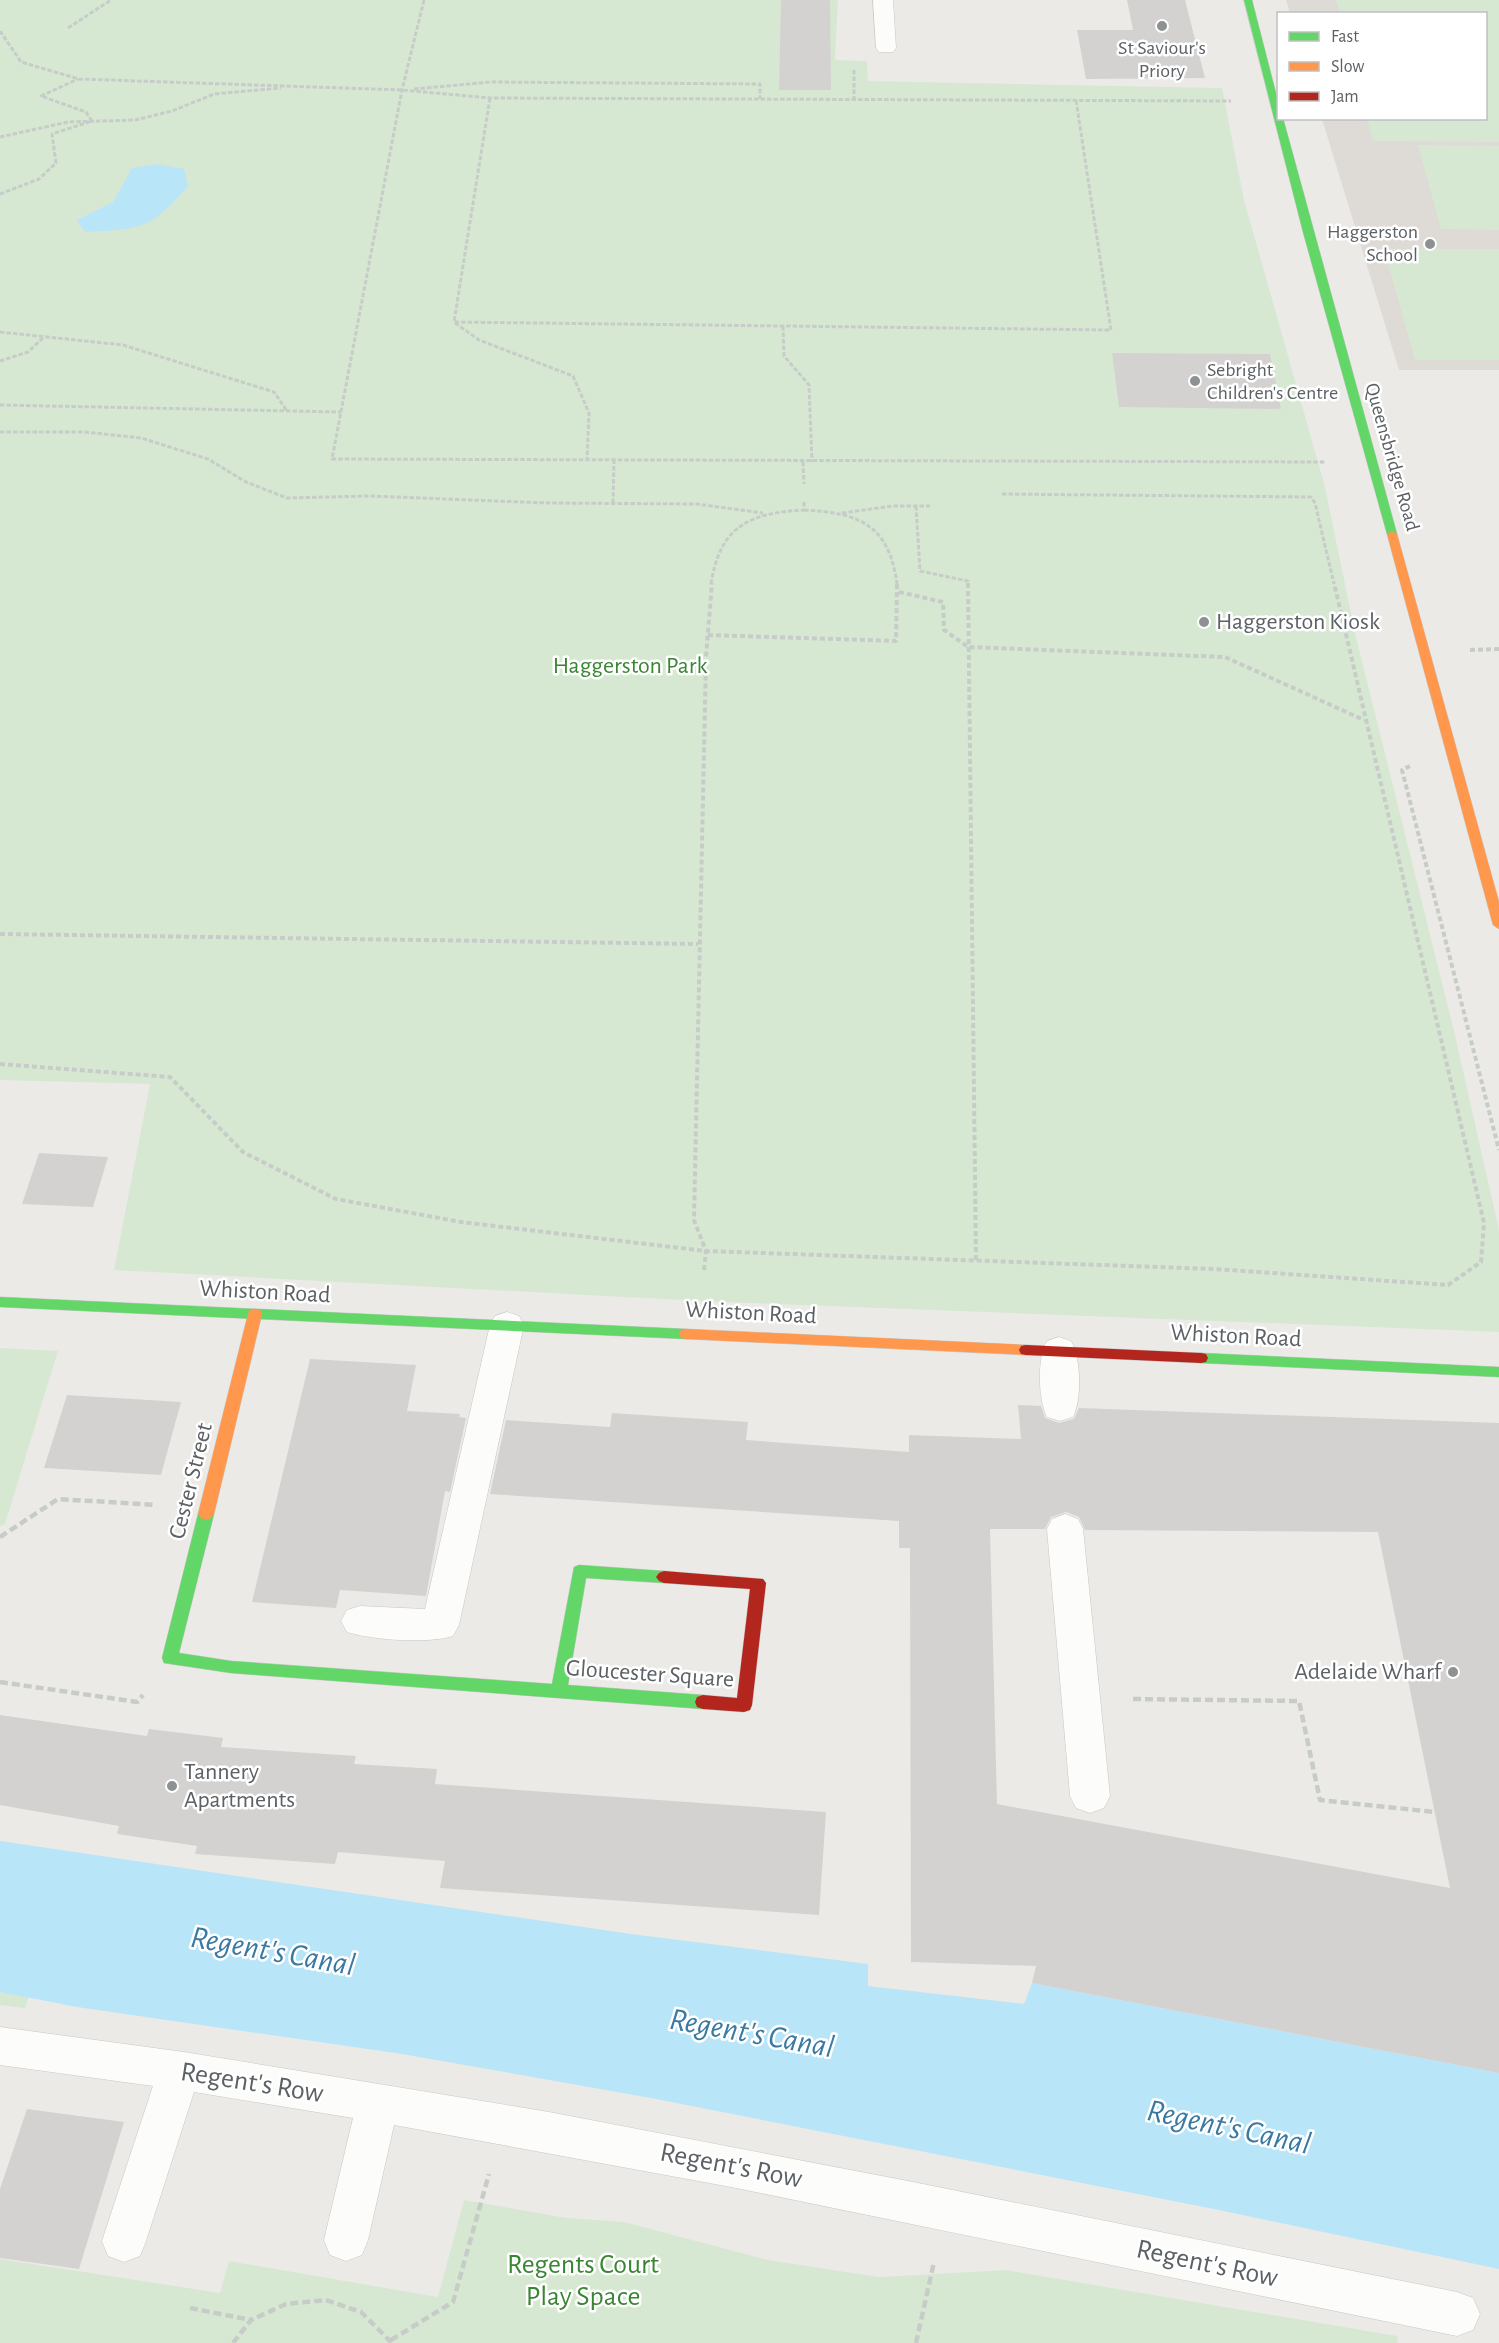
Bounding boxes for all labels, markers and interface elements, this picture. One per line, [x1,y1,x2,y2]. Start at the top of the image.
legend [1277,12,1487,120]
marker: St Saviour's Priory [1155,19,1169,33]
text: Fast [1331,28,1359,46]
place label: St Saviour's Priory [1118,38,1206,81]
text: Slow [1331,58,1364,76]
text: Jam [1331,88,1359,106]
place label: Haggerston School [1327,222,1418,265]
marker: Haggerston School [1423,237,1437,251]
place label: Sebright Children's Centre [1207,360,1338,403]
marker: Sebright Children's Centre [1188,374,1202,388]
street label: Queensbridge Road [1361,381,1423,533]
place label: Haggerston Kiosk [1216,610,1380,634]
marker: Haggerston Kiosk [1197,615,1211,629]
park label: Haggerston Park [553,654,707,678]
street label: Whiston Road [199,1277,331,1307]
street label: Whiston Road [685,1298,817,1328]
street label: Whiston Road [1170,1321,1302,1351]
street label: Cester Street [165,1420,217,1541]
street label: Gloucester Square [565,1656,735,1692]
place label: Adelaide Wharf [1294,1660,1443,1684]
marker: Adelaide Wharf [1446,1665,1460,1679]
place label: Tannery Apartments [184,1760,295,1812]
marker: Tannery Apartments [165,1779,179,1793]
water label: Regent's Canal [188,1921,358,1981]
water label: Regent's Canal [667,2003,837,2063]
street label: Regent's Row [179,2058,325,2108]
water label: Regent's Canal [1144,2094,1314,2160]
street label: Regent's Row [658,2139,804,2194]
street label: Regent's Row [1134,2235,1280,2293]
park label: Regents Court Play Space [507,2251,659,2311]

